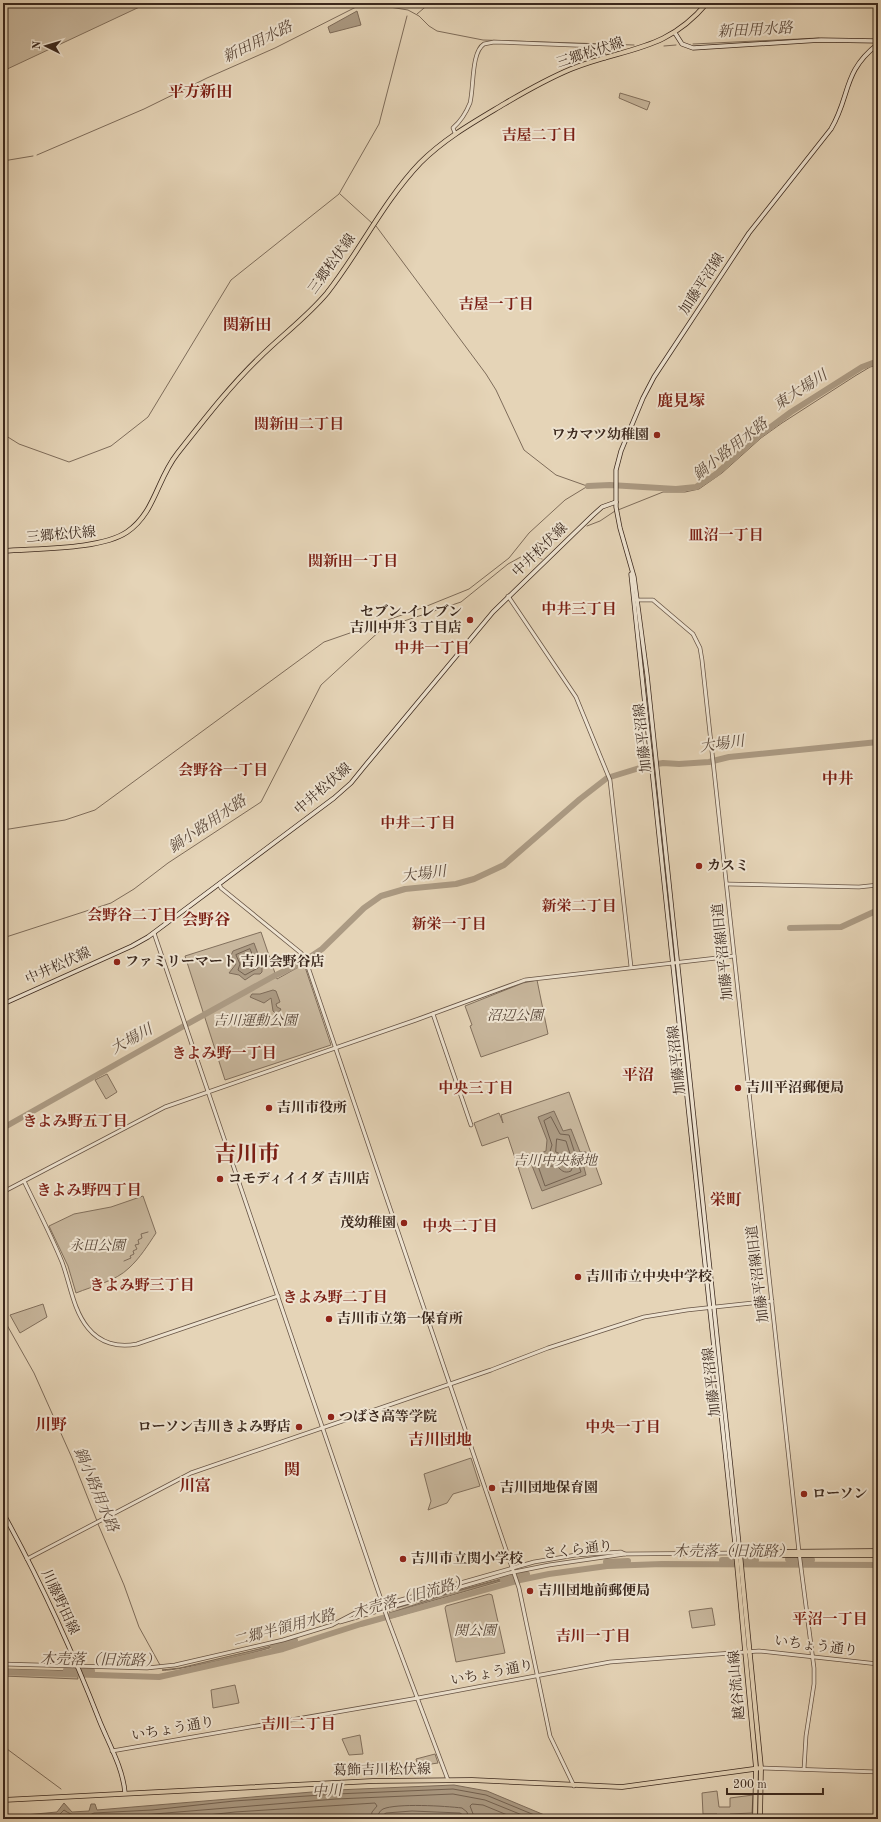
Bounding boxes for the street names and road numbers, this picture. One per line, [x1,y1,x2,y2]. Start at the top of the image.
street label: 三郷松伏線 [554,35,625,70]
street label: 三郷松伏線 [305,231,358,296]
street label: 加藤平沼線 [676,250,727,317]
street label: 中井松伏線 [509,520,570,579]
street label: 三郷松伏線 [25,524,96,545]
street label: 加藤平沼線 [631,702,654,774]
street label: 中井松伏線 [291,760,354,817]
street label: 加藤平沼線旧道 [710,903,735,1002]
street label: 中井松伏線 [23,944,93,987]
street label: 加藤平沼線 [665,1024,688,1096]
street label: 加藤平沼線旧道 [744,1225,771,1324]
street label: 加藤平沼線 [700,1346,723,1418]
street label: さくら通り [542,1538,614,1561]
street label: 川藤野田線 [39,1567,82,1637]
street label: いちょう通り [773,1633,859,1658]
street label: 越谷流山線 [726,1650,747,1721]
street label: いちょう通り [449,1657,535,1688]
street label: いちょう通り [130,1714,216,1743]
street label: 葛飾吉川松伏線 [333,1761,431,1778]

